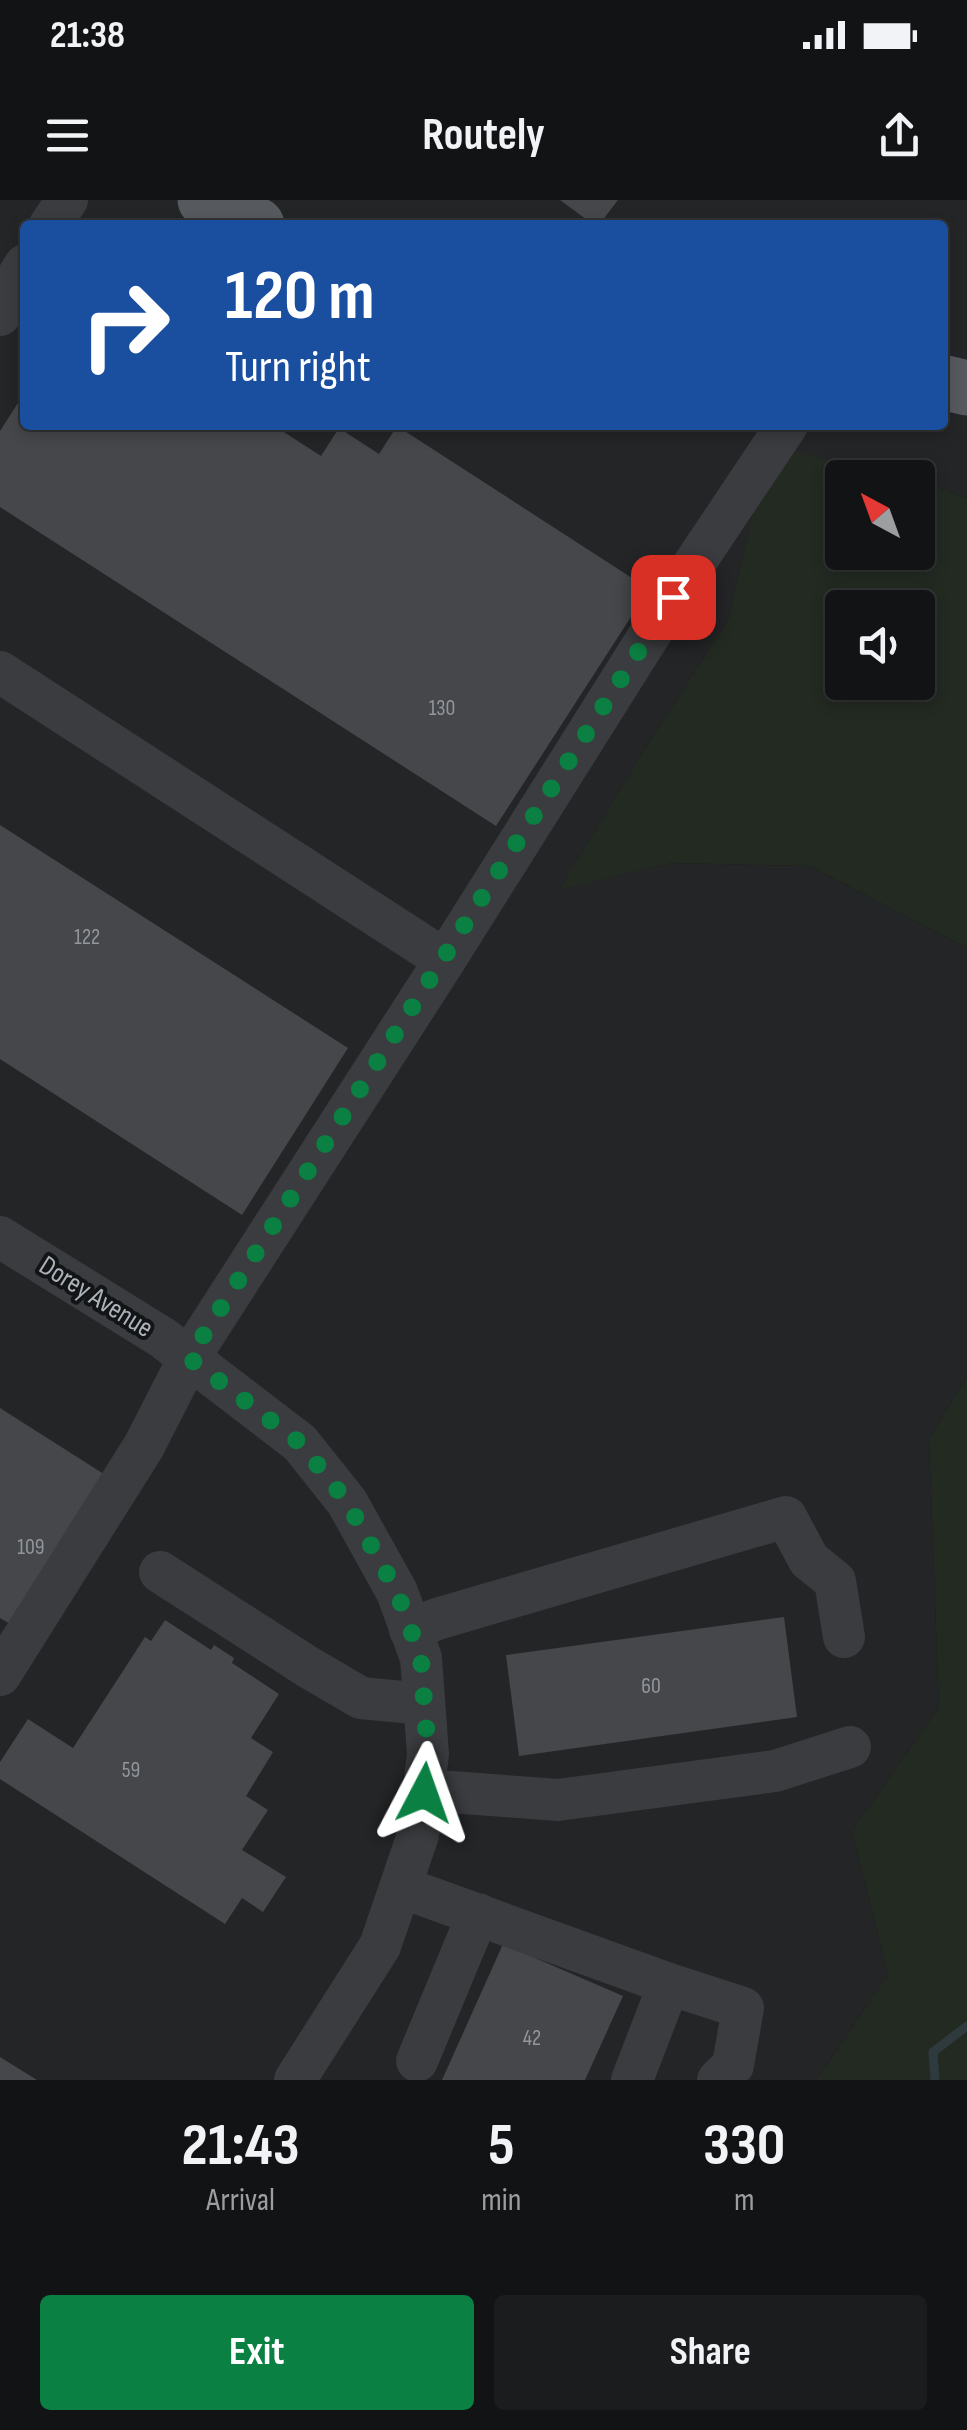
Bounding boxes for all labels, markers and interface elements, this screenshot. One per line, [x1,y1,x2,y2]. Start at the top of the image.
text: 21:38 [50,13,125,58]
icon: menu [40,108,95,163]
text: Routely [422,108,545,163]
icon: share [872,108,927,163]
text: 120 m [225,255,375,339]
icon: right [60,260,190,390]
text: Turn right [225,340,371,395]
north arrow [825,460,935,570]
map controls [825,460,935,700]
pin [631,555,716,640]
icon: arrive [646,570,701,625]
button: sound [825,590,935,700]
house number: 130 [429,695,455,722]
house number: 122 [74,924,100,951]
street label: Dorey Avenue [33,1249,159,1345]
house number: 109 [17,1534,45,1561]
house number: 60 [641,1673,661,1700]
position arrow [372,1741,476,1845]
house number: 59 [122,1757,140,1784]
house number: 42 [523,2025,541,2052]
text: 21:43 [182,2110,300,2182]
text: 5 [488,2110,515,2182]
text: 330 [703,2110,785,2182]
text: Arrival [206,2181,275,2220]
text: min [481,2181,522,2220]
text: m [734,2181,755,2220]
button: Exit [40,2295,474,2410]
button: Share [494,2295,927,2410]

